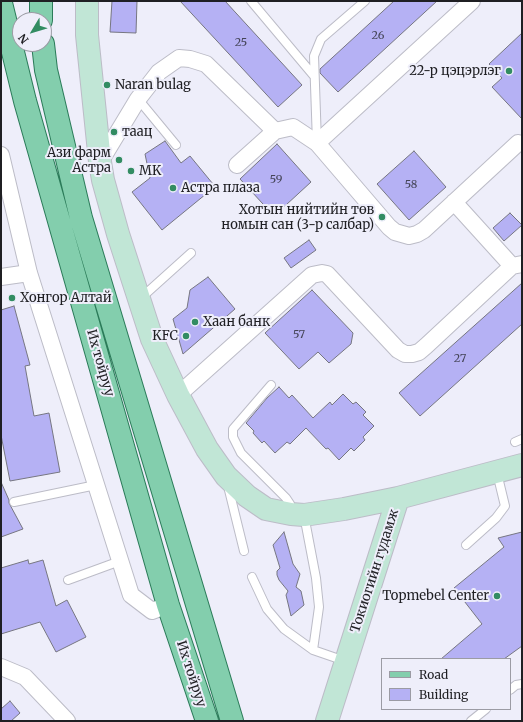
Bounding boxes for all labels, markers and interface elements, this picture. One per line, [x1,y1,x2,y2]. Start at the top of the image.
north arrow [12,12,52,52]
house number: 26 [372,29,384,43]
text: N [15,31,32,47]
house number: 25 [235,36,247,50]
place label: 22-р цэцэрлэг [409,63,501,79]
marker: 22-р цэцэрлэг [504,66,514,76]
place label: Naran bulag [115,77,191,93]
marker: Naran bulag [102,80,112,90]
place label: таац [122,124,153,140]
marker: таац [109,127,119,137]
place label: Ази фарм Астра [47,145,111,176]
marker: Ази фарм Астра [114,155,124,165]
place label: MK [139,163,161,179]
marker: MK [126,166,136,176]
house number: 59 [270,173,282,187]
house number: 58 [405,178,417,192]
place label: Астра плаза [181,180,260,196]
marker: Астра плаза [168,183,178,193]
place label: Хотын нийтийн төв номын сан (3-р салбар) [221,202,374,233]
marker: Хотын нийтийн төв номын сан (3-р салбар) [377,212,387,222]
place label: Хонгор Алтай [20,290,112,306]
marker: Хонгор Алтай [7,293,17,303]
place label: Хаан банк [203,314,270,330]
marker: Хаан банк [190,317,200,327]
street label: Их тойруу [83,328,117,398]
place label: KFC [152,328,178,344]
house number: 57 [293,328,305,342]
marker: KFC [181,331,191,341]
house number: 27 [454,352,466,366]
street label: Токиогийн гудамж [348,507,402,635]
place label: Topmebel Center [382,588,489,604]
marker: Topmebel Center [492,591,502,601]
street label: Их тойруу [173,639,209,709]
legend [381,658,511,710]
text: Road [419,667,448,682]
text: Building [419,687,468,702]

